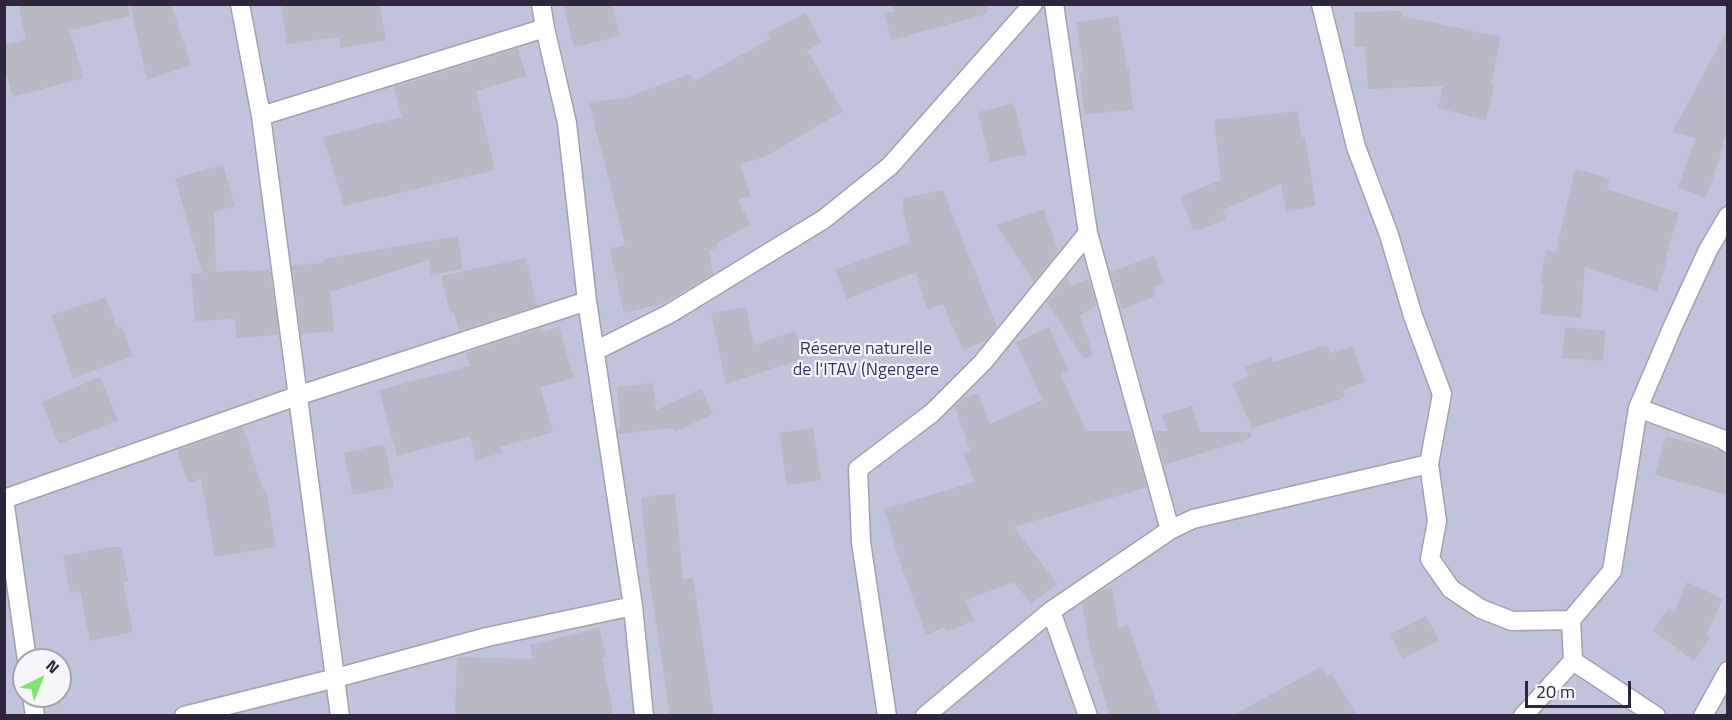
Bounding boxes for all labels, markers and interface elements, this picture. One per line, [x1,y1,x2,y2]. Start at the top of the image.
park label: Réserve naturelle de l'ITAV (Ngengere [793,339,939,382]
north arrow [12,648,72,708]
text: N [41,654,65,679]
scale bar [1528,669,1634,707]
text: 20 m [1536,678,1575,705]

